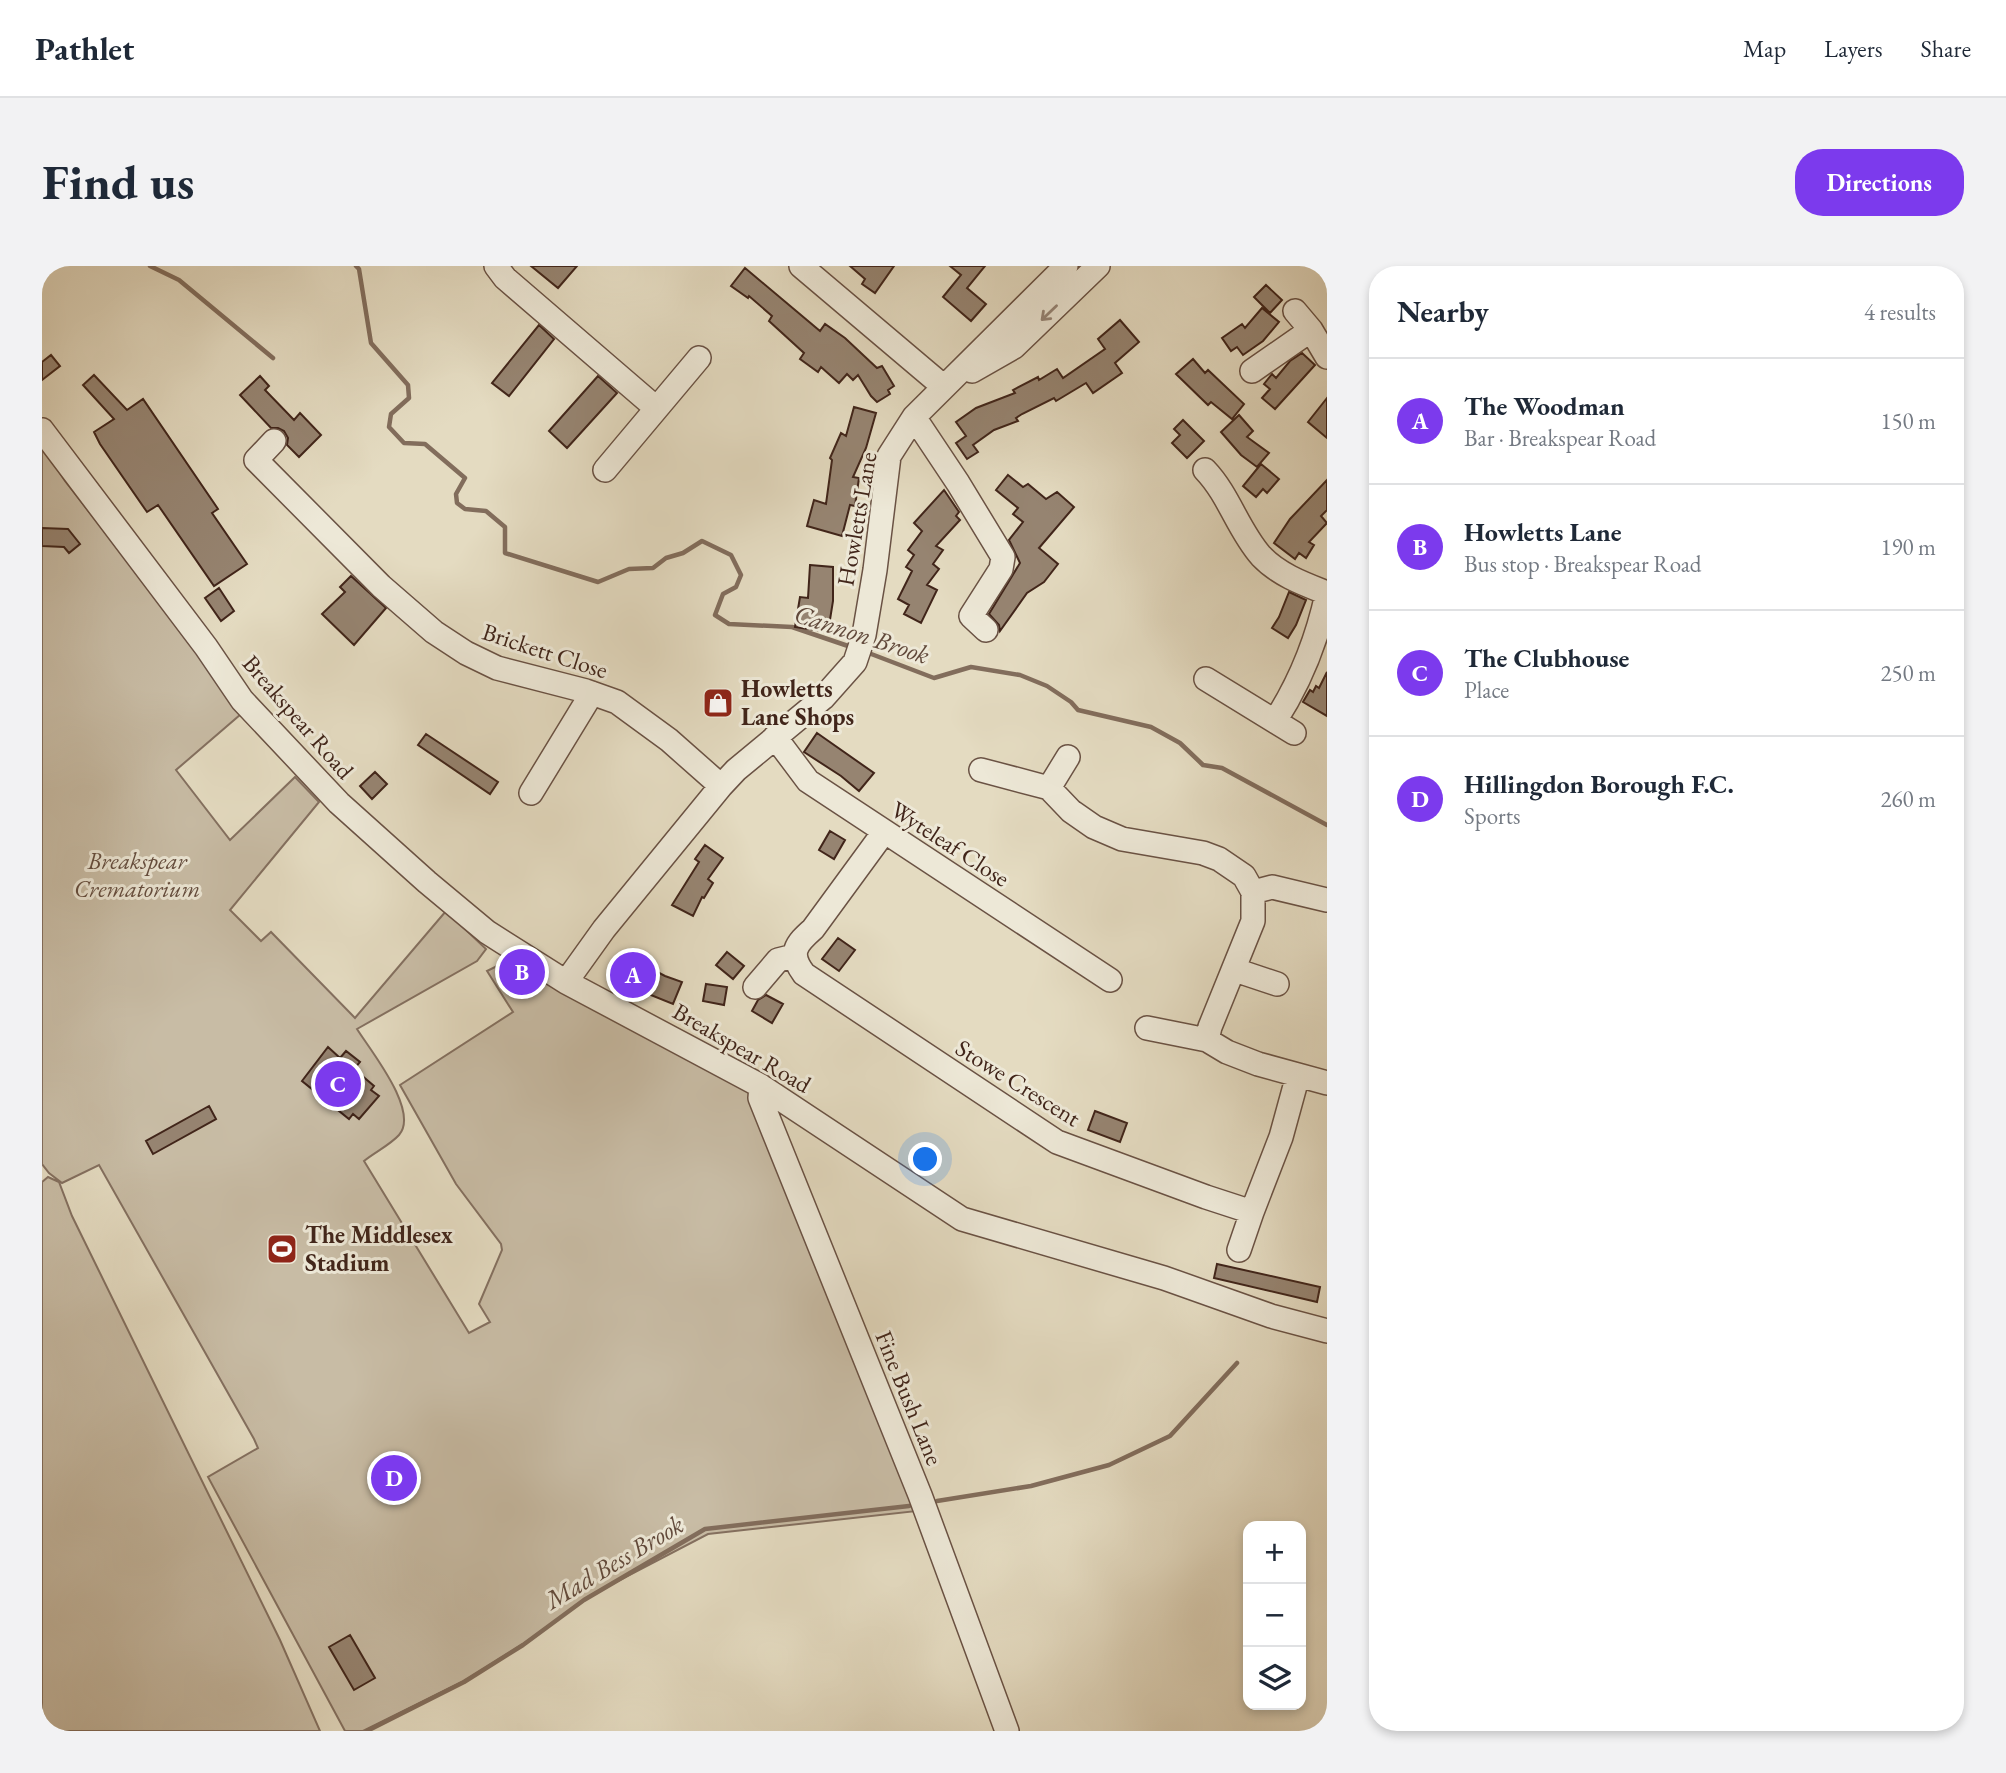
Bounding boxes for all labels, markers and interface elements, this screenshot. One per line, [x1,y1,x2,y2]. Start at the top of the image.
text: Pathlet [35,27,134,70]
text: Map [1743,33,1786,64]
text: Layers [1824,33,1883,64]
text: Share [1921,33,1971,64]
button: Directions [1795,149,1964,216]
text: Find us [42,150,194,214]
text: Nearby [1397,292,1489,331]
text: 4 results [1864,297,1936,327]
one-way arrow [1041,305,1058,322]
text: The Woodman [1464,389,1625,423]
text: A [1412,406,1428,436]
text: 150 m [1880,406,1936,436]
text: Bar · Breakspear Road [1464,423,1656,453]
street label: Howletts Lane [829,449,884,588]
text: Howletts Lane [1464,515,1622,549]
text: B [1413,532,1427,562]
text: 190 m [1880,532,1936,562]
text: Bus stop · Breakspear Road [1464,549,1701,579]
water label: Cannon Brook [790,596,934,672]
street label: Brickett Close [479,616,612,685]
text: The Clubhouse [1464,641,1629,675]
street label: Breakspear Road [236,648,361,786]
text: C [1412,658,1428,688]
text: 250 m [1880,658,1936,688]
place label: Howletts Lane Shops [741,673,854,732]
text: Place [1464,675,1509,705]
shop icon: Howletts Lane Shops [701,686,735,720]
text: Hillingdon Borough F.C. [1464,767,1734,801]
text: D [1411,784,1429,814]
text: 260 m [1880,784,1936,814]
street label: Wyteleaf Close [885,794,1016,894]
text: Sports [1464,801,1520,831]
park label: Breakspear Crematorium [74,845,200,904]
pin: B [499,946,545,998]
pin: A [610,949,656,1001]
street label: Breakspear Road [668,996,818,1100]
street label: Stowe Crescent [950,1032,1087,1133]
pin: C [315,1058,361,1110]
your location [908,1142,942,1176]
place label: The Middlesex Stadium [305,1219,453,1278]
sports icon: The Middlesex Stadium [265,1232,299,1266]
street label: Fine Bush Lane [868,1326,950,1470]
pin: D [371,1452,417,1504]
water label: Mad Bess Brook [537,1507,690,1618]
map controls [1243,1521,1306,1710]
button: + [1243,1521,1306,1584]
button: − [1243,1584,1306,1647]
button: layers [1243,1647,1306,1710]

